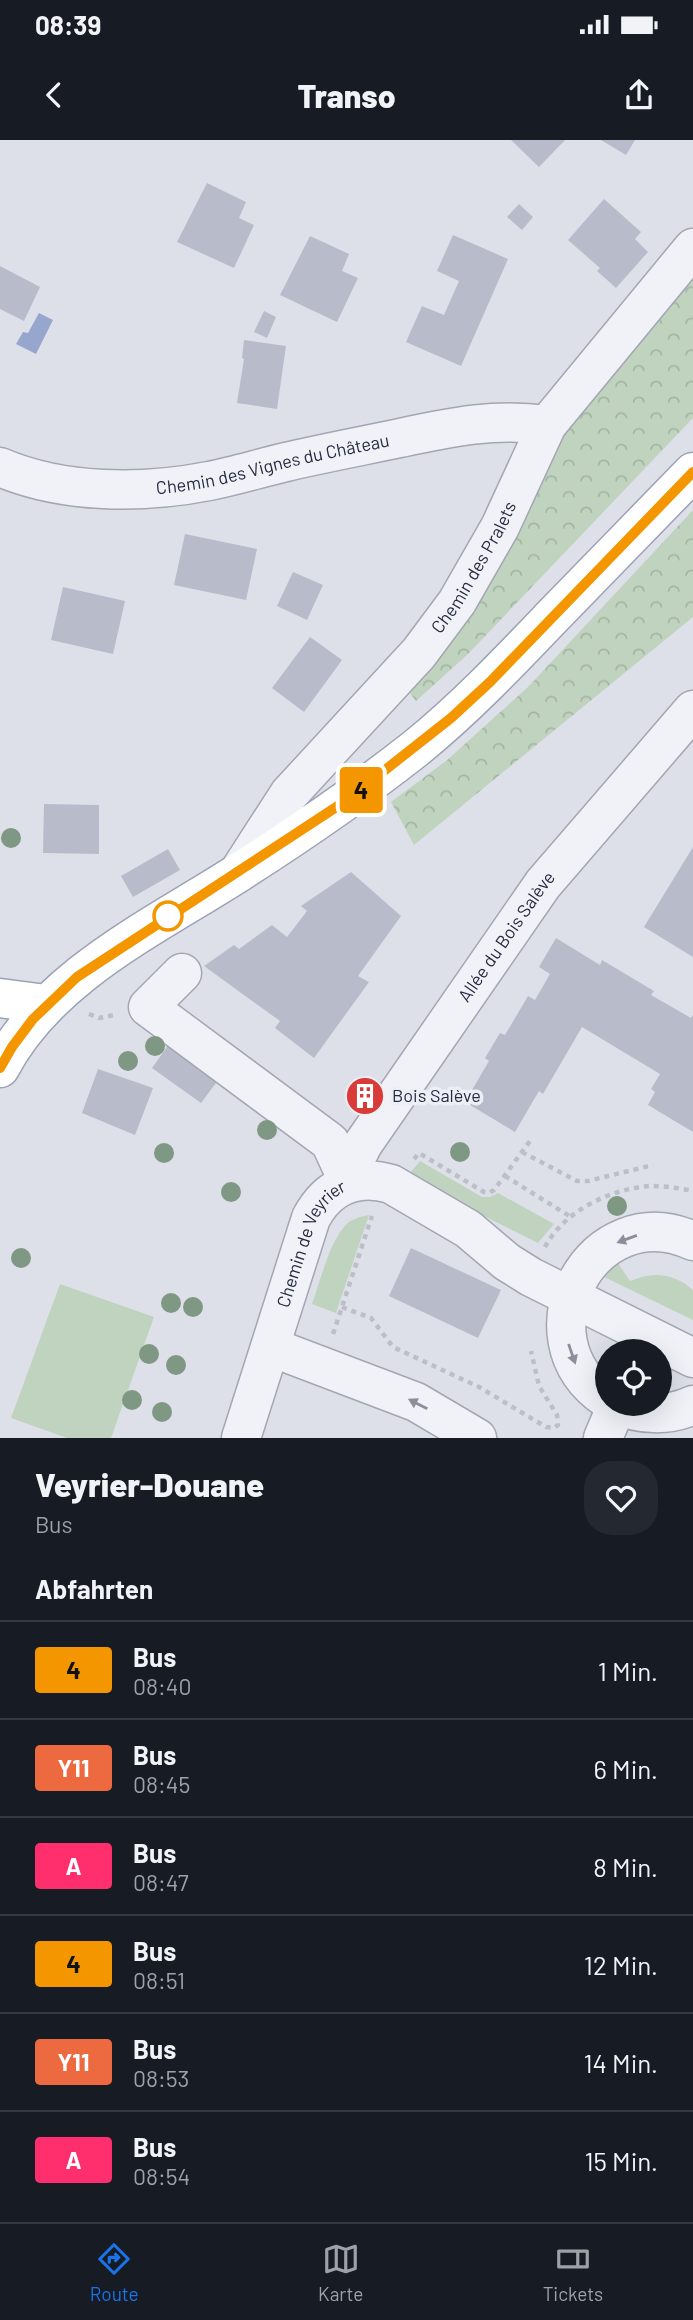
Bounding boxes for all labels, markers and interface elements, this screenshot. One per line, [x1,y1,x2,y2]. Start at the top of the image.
text: 08:39 [35,9,101,40]
icon: back [35,76,73,114]
text: Transo [297,76,396,114]
icon: share [620,76,658,114]
street label: Chemin des Vignes du Château [155,429,391,498]
street label: Chemin des Pralets [426,497,520,637]
line badge: 4 [338,767,384,813]
text: 4 [354,775,368,804]
street label: Allée du Bois Salève [453,866,559,1006]
unlabelled marker [153,901,183,931]
building icon: Bois Salève [344,1075,386,1117]
place label: Bois Salève [392,1084,481,1106]
street label: Chemin de Veyrier [271,1174,349,1310]
one-way arrow [616,1234,637,1245]
map controls [595,1339,672,1416]
button: locate [595,1339,672,1416]
one-way arrow [567,1343,578,1364]
one-way arrow [408,1398,428,1410]
button: heart [584,1461,658,1535]
text: Veyrier-Douane [35,1464,264,1504]
text: Bus [35,1510,73,1538]
text: Abfahrten [35,1573,153,1604]
text: Bus [133,1641,176,1672]
text: 4 [66,1655,81,1684]
text: 1 Min. [598,1655,658,1686]
text: 08:40 [133,1672,191,1700]
text: Bus [133,1739,176,1770]
text: Y11 [58,1753,89,1782]
text: 6 Min. [593,1753,658,1784]
text: 08:45 [133,1770,190,1798]
text: Bus [133,1837,176,1868]
text: A [65,1851,82,1880]
text: 8 Min. [593,1851,658,1882]
text: 08:47 [133,1868,189,1896]
text: Bus [133,1935,176,1966]
text: 4 [66,1949,81,1978]
text: 12 Min. [584,1949,658,1980]
text: 08:51 [133,1966,185,1994]
text: Bus [133,2033,176,2064]
text: Y11 [58,2047,89,2076]
text: 14 Min. [583,2047,658,2078]
text: 08:53 [133,2064,189,2092]
text: Bus [133,2131,176,2162]
text: A [65,2145,82,2174]
text: 15 Min. [584,2145,658,2176]
text: 08:54 [133,2162,190,2190]
tab: Route [90,2240,139,2305]
tab: Karte [318,2240,363,2305]
tab: Tickets [543,2240,603,2305]

